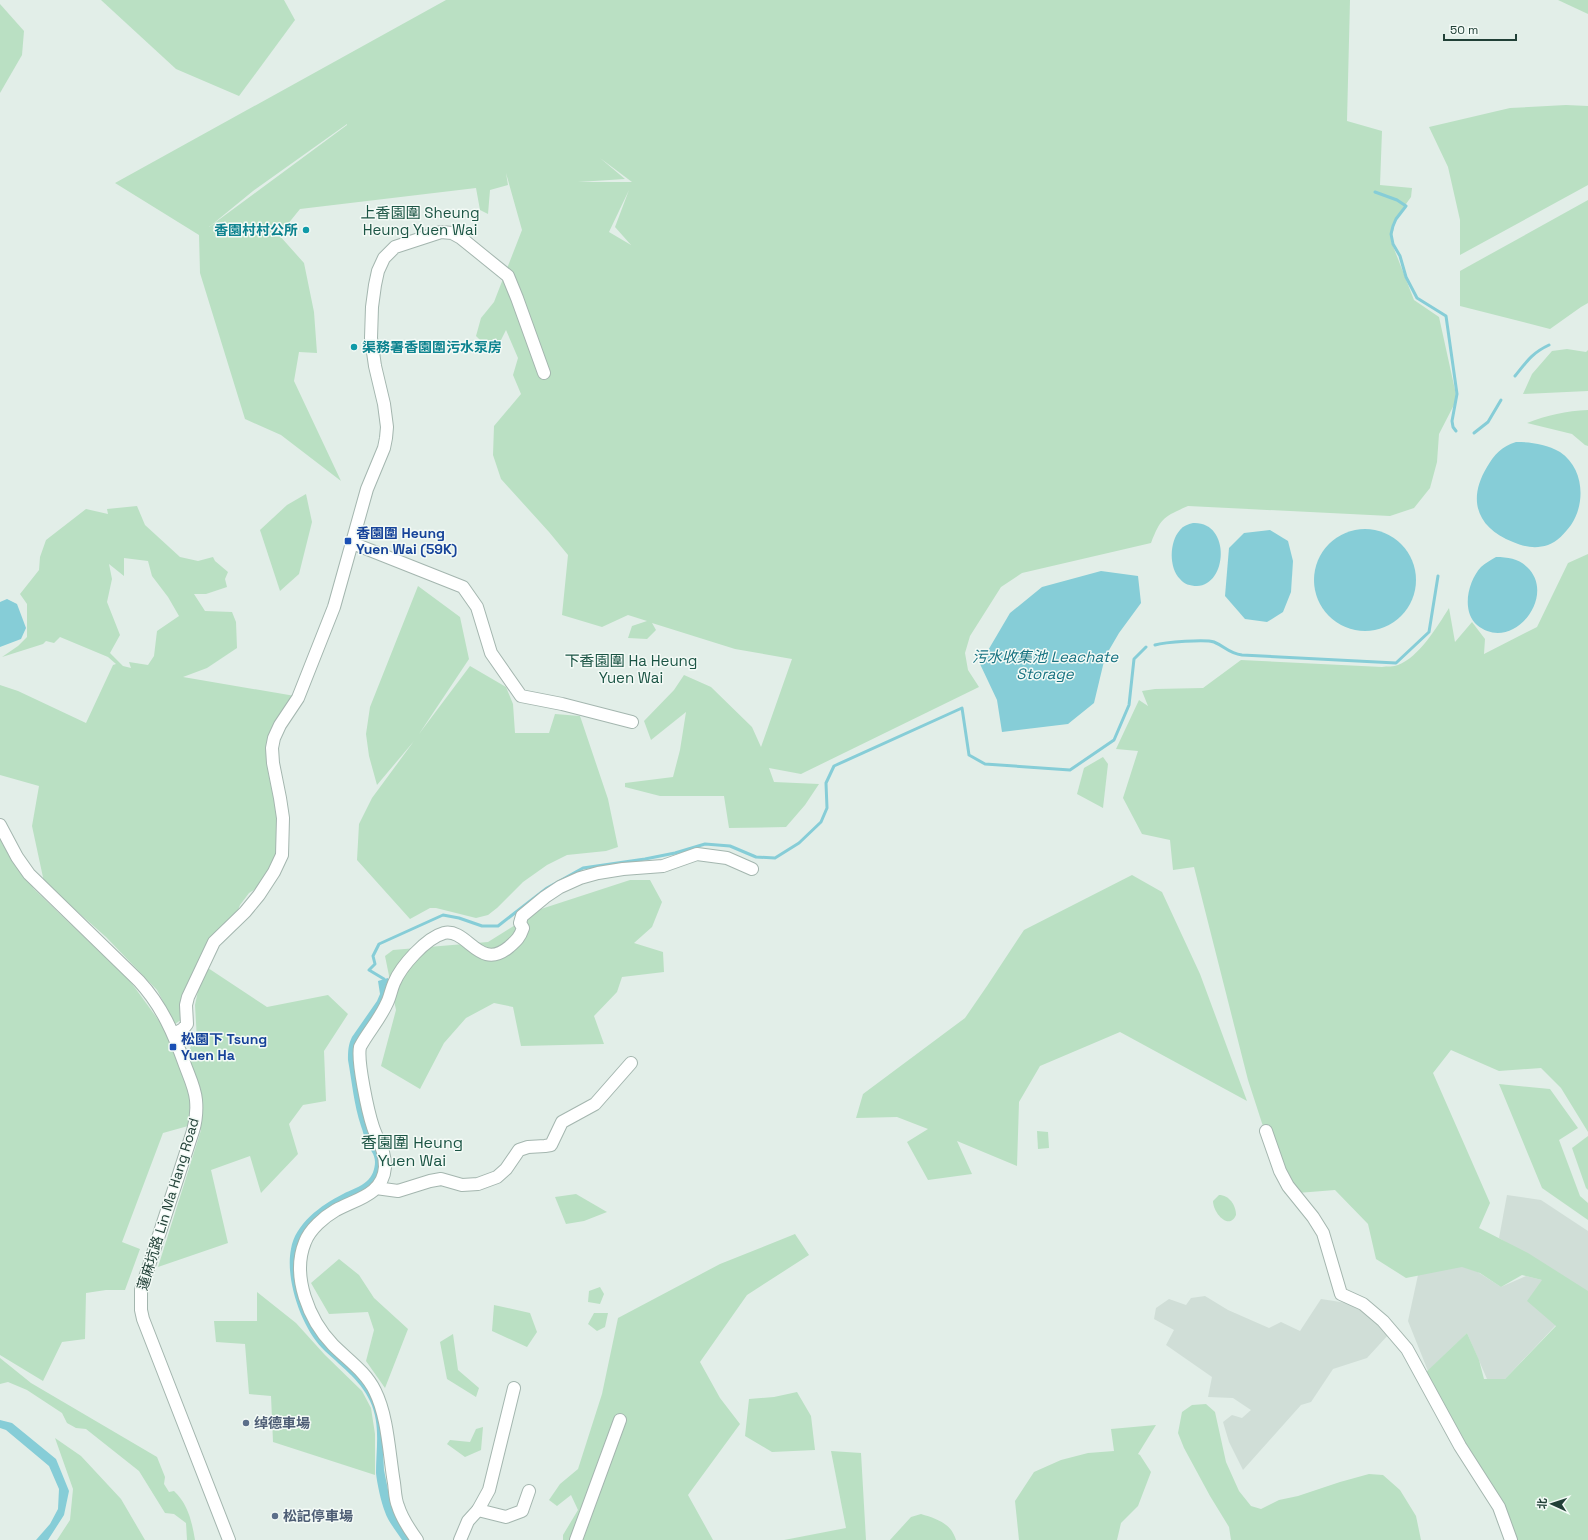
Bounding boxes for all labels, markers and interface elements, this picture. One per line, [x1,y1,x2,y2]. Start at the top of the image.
scale bar [1444,16,1516,42]
text: 50 m [1450,22,1478,38]
district label: 上香園圍 Sheung Heung Yuen Wai [360,203,480,239]
place label: 香園村村公所 [214,221,298,239]
marker: 香園村村公所 [301,225,311,235]
place label: 渠務署香園圍污水泵房 [362,338,502,356]
marker: 渠務署香園圍污水泵房 [349,342,359,352]
place label: 香園圍 Heung Yuen Wai (59K) [356,524,457,558]
marker: 香園圍 Heung Yuen Wai (59K) [343,536,353,546]
water label: 污水收集池 Leachate Storage [972,647,1119,683]
district label: 下香園圍 Ha Heung Yuen Wai [565,651,697,687]
place label: 松園下 Tsung Yuen Ha [181,1030,267,1064]
marker: 松園下 Tsung Yuen Ha [168,1042,178,1052]
street label: 蓮麻坑路 Lin Ma Hang Road [133,1116,203,1292]
district label: 香園圍 Heung Yuen Wai [361,1132,463,1171]
place label: 绰德車場 [254,1414,310,1432]
marker: 绰德車場 [241,1418,251,1428]
north arrow [1532,1484,1572,1524]
text: 北 [1535,1498,1549,1509]
place label: 松記停車場 [283,1507,353,1525]
marker: 松記停車場 [270,1511,280,1521]

